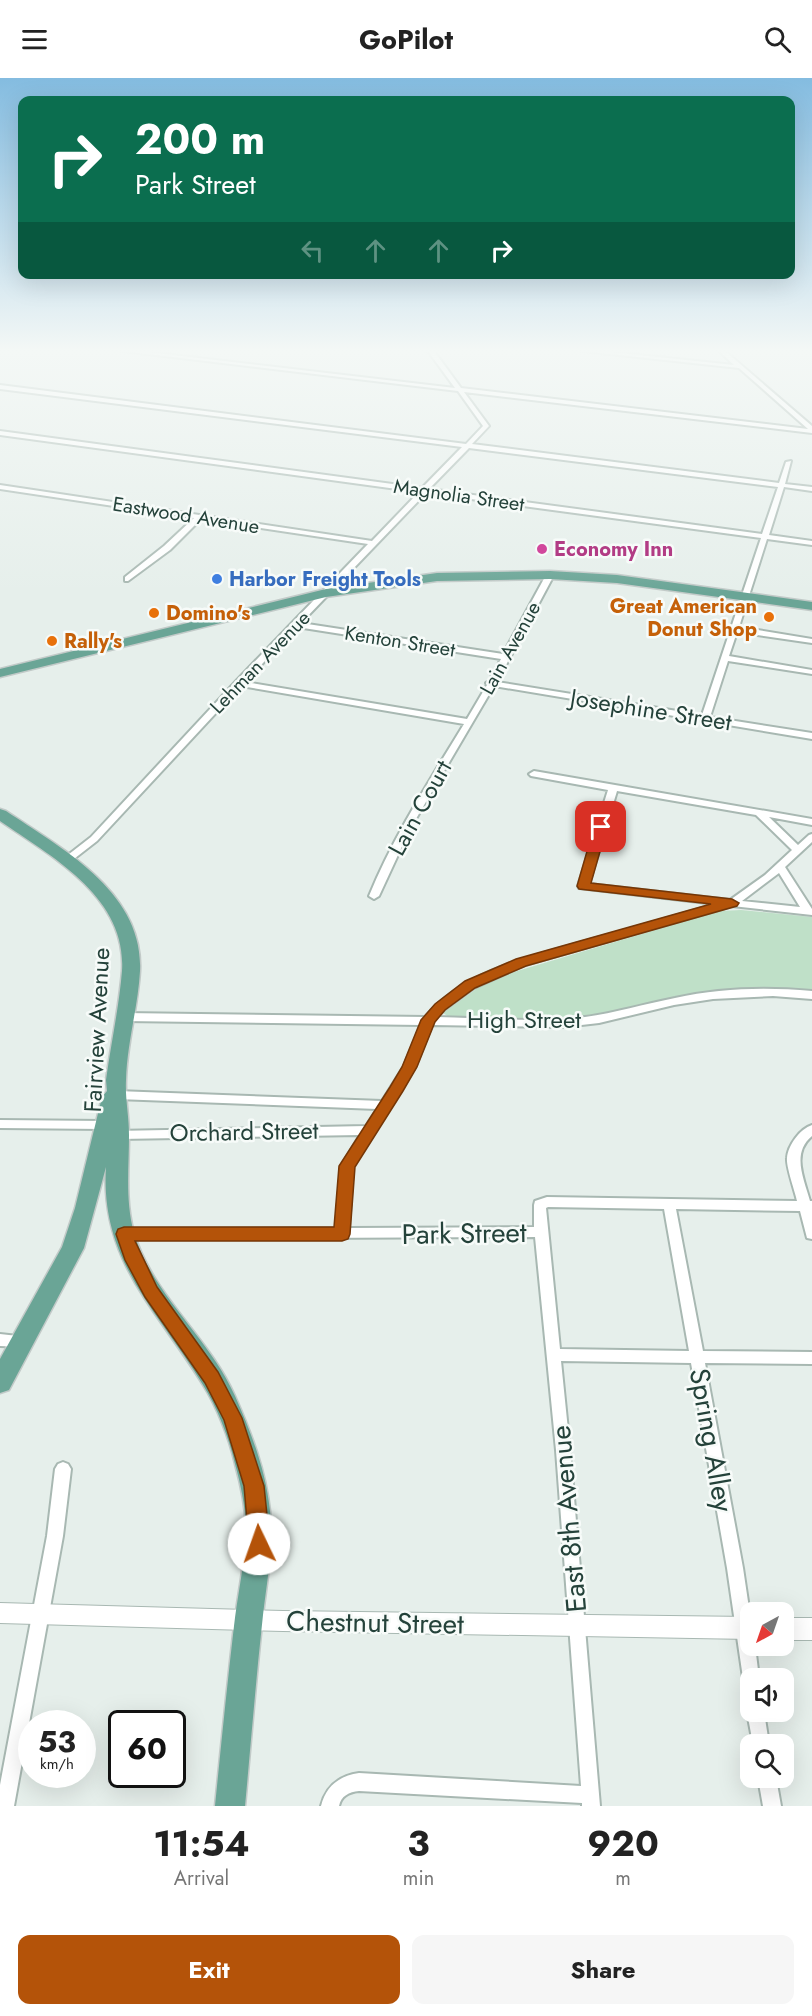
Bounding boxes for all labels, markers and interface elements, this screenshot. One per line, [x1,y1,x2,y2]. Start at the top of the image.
text: GoPilot [359,20,453,59]
icon: menu [18,23,51,56]
icon: search [761,23,794,56]
text: 200 m [135,109,265,170]
icon: right [36,120,114,198]
text: Park Street [135,165,256,204]
icon: left [296,234,329,267]
icon: ahead [359,234,392,267]
icon: ahead [422,234,455,267]
icon: right [485,234,518,267]
street label: Magnolia Street [392,472,526,519]
street label: Eastwood Avenue [110,490,261,541]
place label: Economy Inn [554,535,673,564]
marker: Economy Inn [535,542,549,556]
place label: Harbor Freight Tools [229,565,421,594]
marker: Harbor Freight Tools [210,572,224,586]
place label: Great American Donut Shop [610,592,757,644]
street label: Lain Avenue [473,596,548,700]
place label: Domino's [166,599,250,628]
street label: Lehman Avenue [203,604,317,721]
marker: Domino's [147,606,161,620]
marker: Great American Donut Shop [762,610,776,624]
street label: Kenton Street [343,618,457,665]
place label: Rally's [64,627,122,656]
marker: Rally's [45,634,59,648]
street label: Josephine Street [565,679,734,740]
street label: Lain Court [379,753,460,862]
pin [575,801,626,852]
icon: arrive [584,810,617,843]
street label: Fairview Avenue [75,947,118,1113]
street label: High Street [467,1002,581,1037]
street label: Orchard Street [169,1113,319,1150]
street label: Park Street [401,1212,527,1255]
street label: Spring Alley [679,1365,744,1516]
street label: East 8th Avenue [540,1424,597,1614]
position arrow [227,1512,291,1576]
street label: Chestnut Street [286,1600,464,1645]
north arrow [740,1602,794,1656]
map controls [740,1602,794,1788]
button: sound [740,1668,794,1722]
speed limit sign: 60 [108,1710,186,1788]
text: 53 [38,1720,76,1763]
button: search [740,1734,794,1788]
text: km/h [40,1753,74,1775]
text: 11:54 [153,1817,250,1869]
text: 3 [407,1817,430,1869]
text: 920 [587,1817,659,1869]
text: Arrival [174,1864,229,1893]
text: min [403,1864,434,1893]
text: m [615,1864,631,1893]
button: Exit [18,1935,400,2004]
button: Share [412,1935,794,2004]

